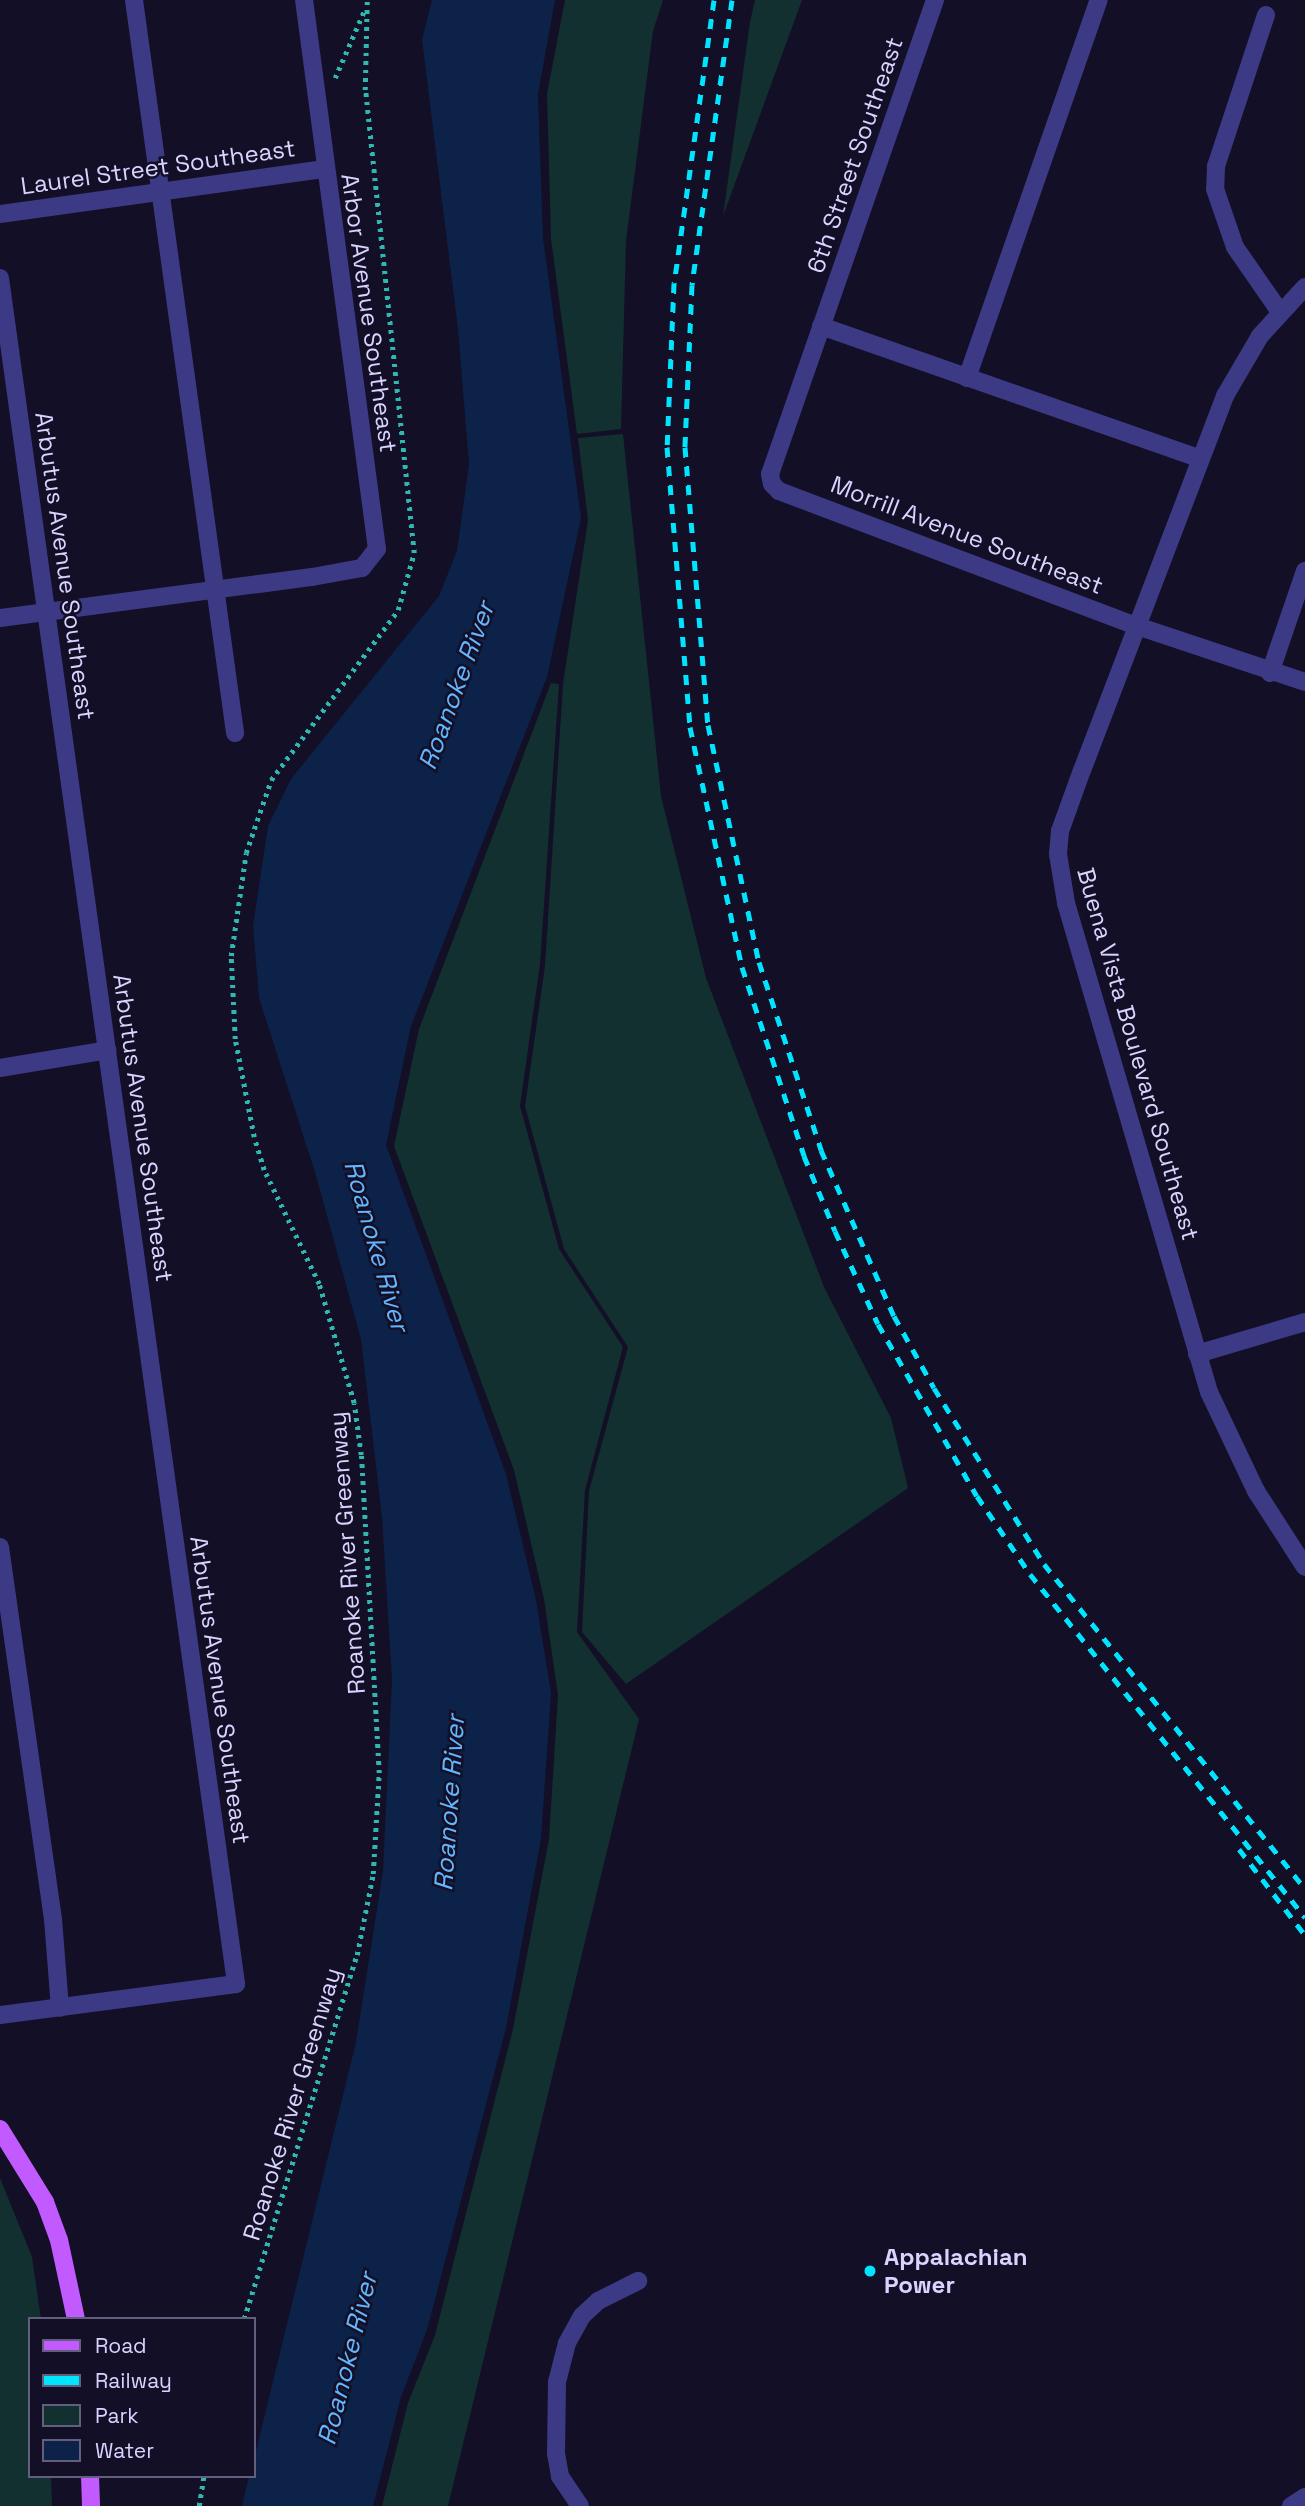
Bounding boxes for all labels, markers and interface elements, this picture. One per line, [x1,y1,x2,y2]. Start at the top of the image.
street label: 6th Street Southeast [801,33,909,277]
street label: Laurel Street Southeast [19,133,297,201]
street label: Arbor Avenue Southeast [335,171,403,455]
street label: Arbutus Avenue Southeast [29,410,101,722]
street label: Morrill Avenue Southeast [827,470,1107,600]
water label: Roanoke River [412,598,502,774]
street label: Buena Vista Boulevard Southeast [1071,864,1205,1244]
street label: Arbutus Avenue Southeast [107,972,179,1284]
water label: Roanoke River [337,1157,415,1335]
street label: Roanoke River Greenway [323,1411,371,1695]
street label: Arbutus Avenue Southeast [184,1534,256,1846]
water label: Roanoke River [428,1714,472,1892]
street label: Roanoke River Greenway [237,1964,347,2244]
place label: Appalachian Power [884,2243,1028,2299]
marker: Appalachian Power [862,2263,878,2279]
water label: Roanoke River [312,2270,384,2448]
legend [28,2317,256,2478]
text: Road [95,2332,147,2359]
text: Railway [95,2367,172,2394]
text: Park [95,2402,139,2429]
text: Water [95,2437,154,2464]

